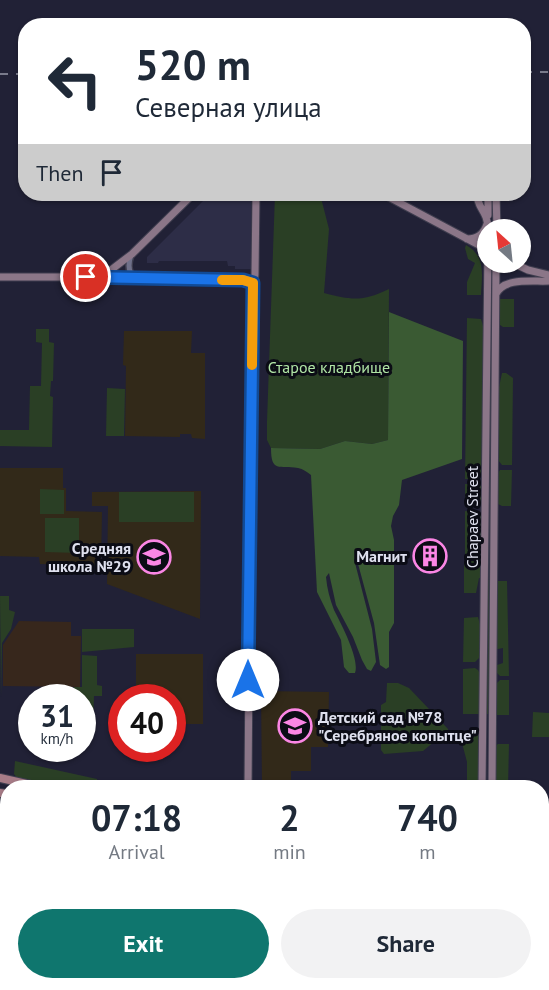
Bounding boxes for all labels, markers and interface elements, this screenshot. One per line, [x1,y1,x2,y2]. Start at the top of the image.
text: 520 m [135,37,251,92]
icon: left [36,42,114,120]
text: Северная улица [135,90,322,124]
icon: arrive [95,156,128,189]
text: Then [36,159,83,187]
north arrow [477,219,531,273]
map controls [477,219,531,273]
pin [60,251,111,302]
icon: arrive [69,260,102,293]
park label: Старое кладбище [268,357,390,377]
street label: Chapaev Street [462,465,482,568]
place label: Средняя школа №29 [48,538,131,576]
building icon: Магнит [412,538,448,574]
school or university icon: Средняя школа №29 [136,539,172,575]
place label: Магнит [356,546,407,566]
position arrow [216,648,280,712]
speed limit sign: 40 [108,684,186,762]
text: 31 [40,696,74,735]
place label: Детский сад №78 "Серебряное копытце" [318,707,477,745]
school or university icon: Детский сад №78 "Серебряное копытце" [277,708,313,744]
text: km/h [41,729,73,748]
text: 07:18 [91,794,182,841]
text: 2 [279,794,300,841]
text: 740 [397,794,458,841]
text: Arrival [109,839,165,865]
text: min [273,839,306,865]
text: m [419,839,436,865]
button: Exit [18,909,269,978]
button: Share [281,909,531,978]

